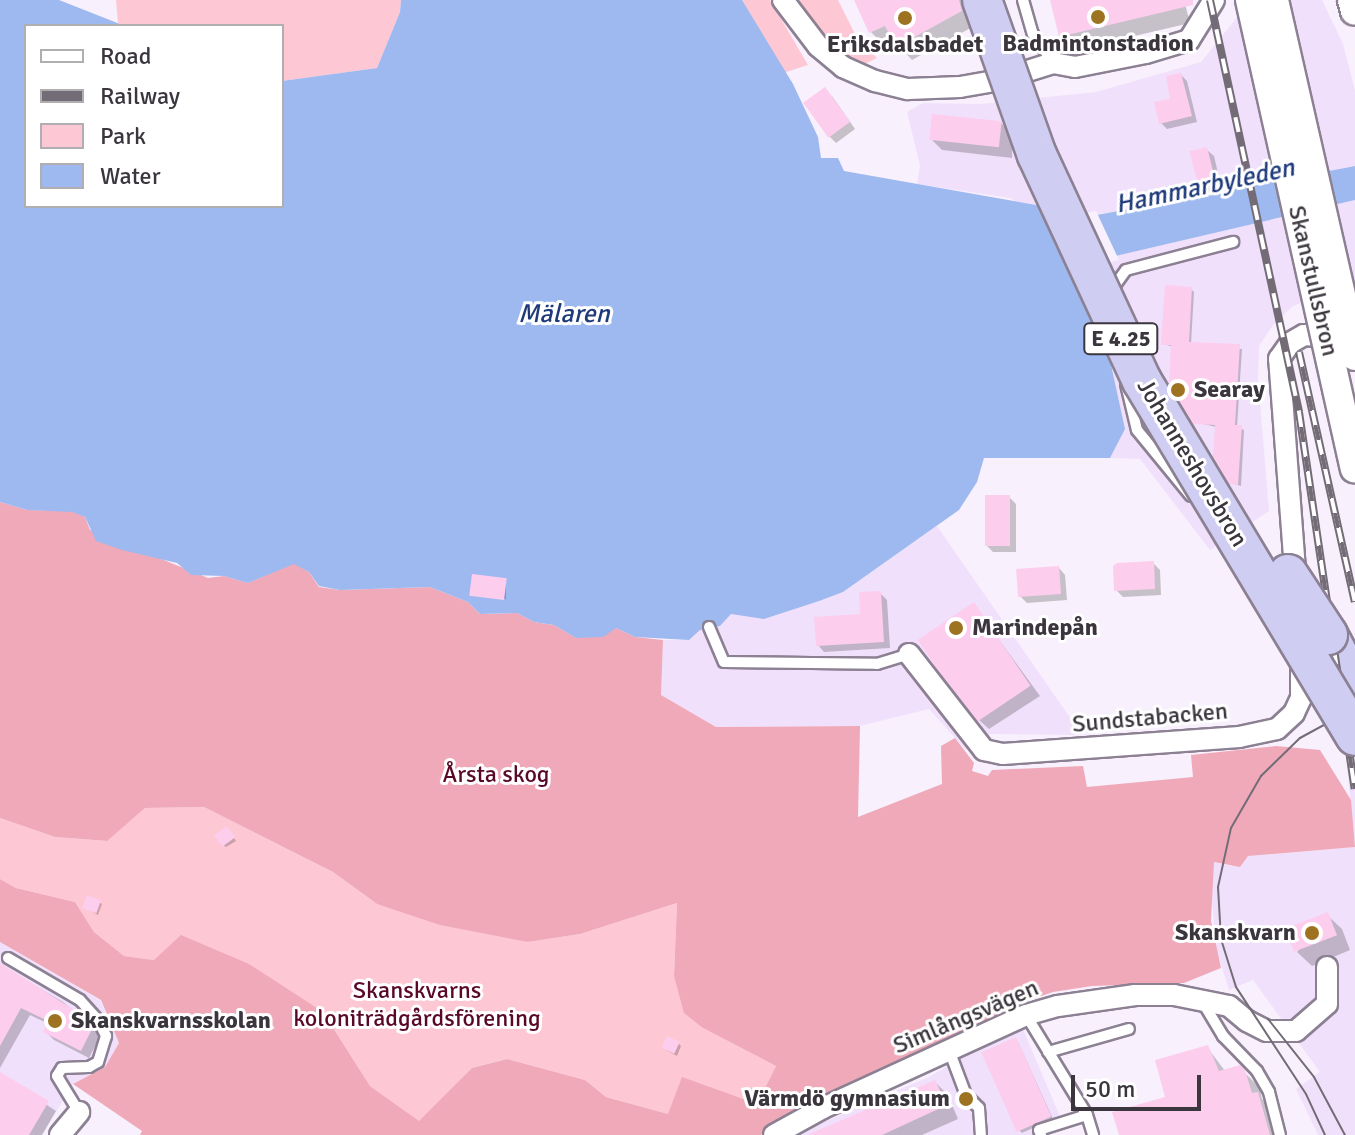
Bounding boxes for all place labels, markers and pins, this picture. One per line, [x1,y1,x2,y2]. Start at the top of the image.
marker: Badmintonstadion [1089,8,1107,26]
marker: Eriksdalsbadet [896,9,914,27]
place label: Badmintonstadion [1002,30,1194,58]
place label: Eriksdalsbadet [827,31,983,59]
place label: Searay [1194,376,1265,404]
marker: Searay [1169,381,1187,399]
place label: Marindepån [972,614,1098,642]
marker: Marindepån [947,619,965,637]
place label: Skanskvarn [1175,919,1296,947]
marker: Skanskvarn [1303,924,1321,942]
place label: Skanskvarnsskolan [71,1007,271,1035]
marker: Skanskvarnsskolan [46,1012,64,1030]
place label: Värmdö gymnasium [744,1085,950,1113]
marker: Värmdö gymnasium [957,1090,975,1108]

